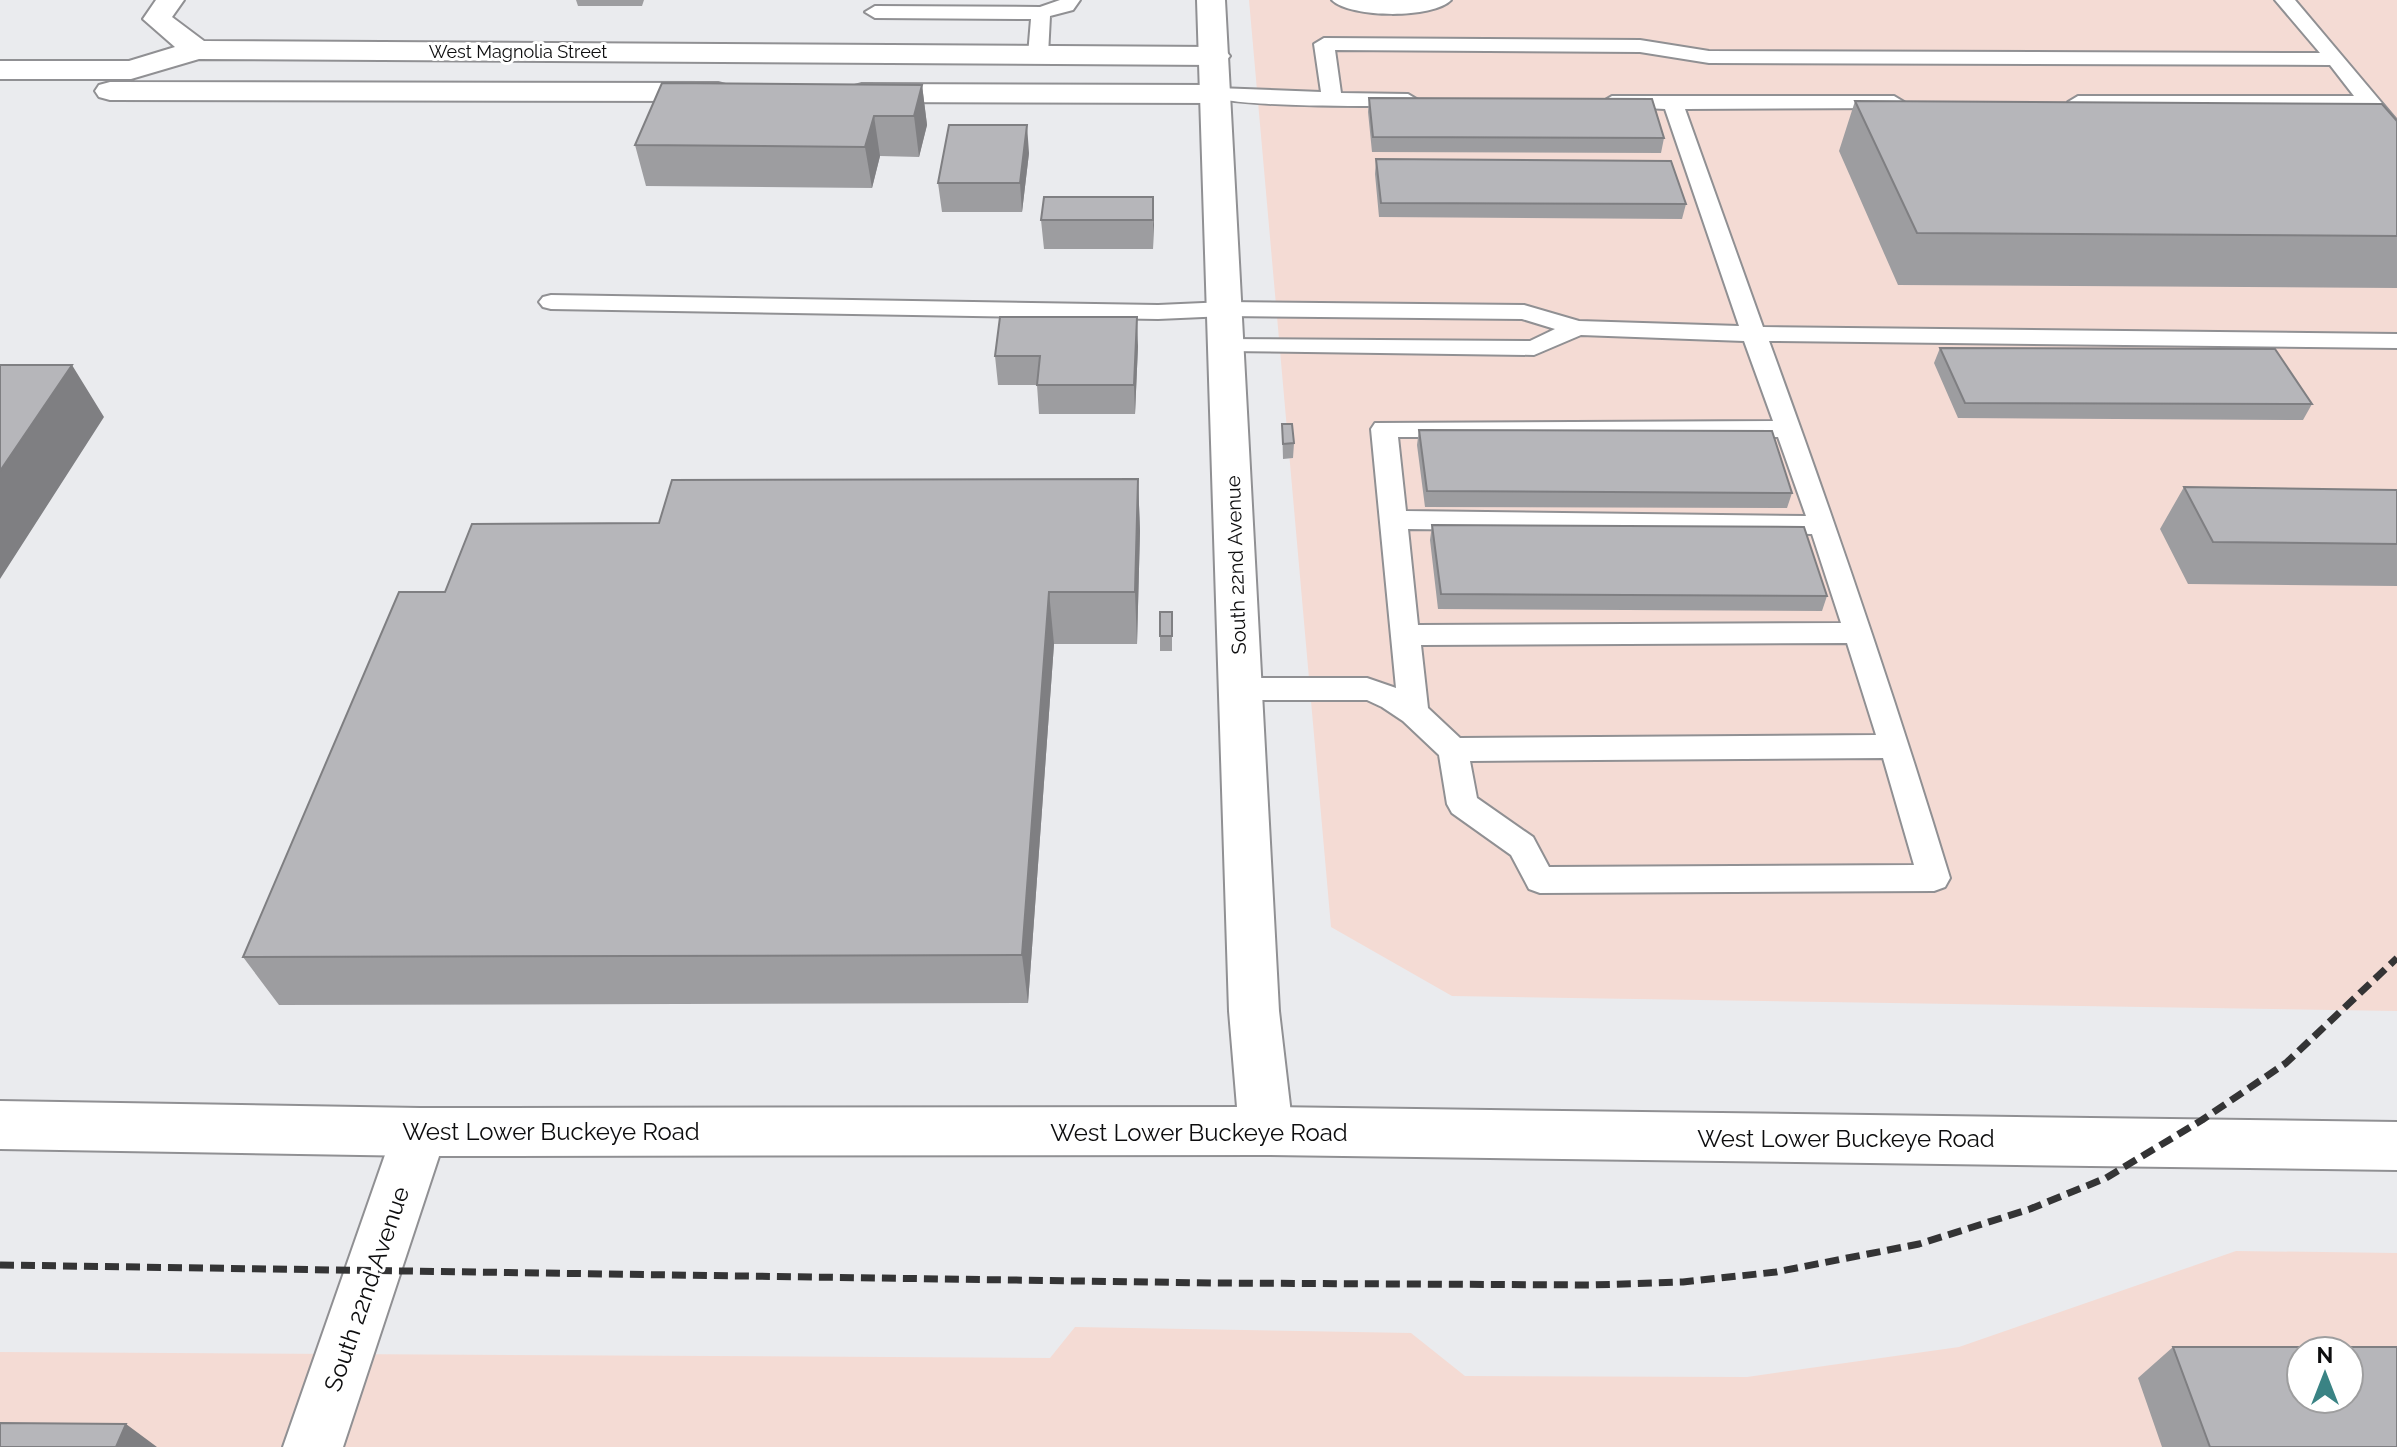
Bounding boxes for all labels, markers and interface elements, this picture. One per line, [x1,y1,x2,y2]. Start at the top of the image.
street label: West Magnolia Street [429,41,607,62]
street label: South 22nd Avenue [1221,475,1251,655]
street label: West Lower Buckeye Road [402,1117,700,1146]
street label: West Lower Buckeye Road [1050,1118,1348,1147]
street label: West Lower Buckeye Road [1697,1124,1995,1153]
street label: South 22nd Avenue [318,1183,415,1395]
north arrow [2285,1335,2365,1415]
text: N [2317,1342,2333,1368]

